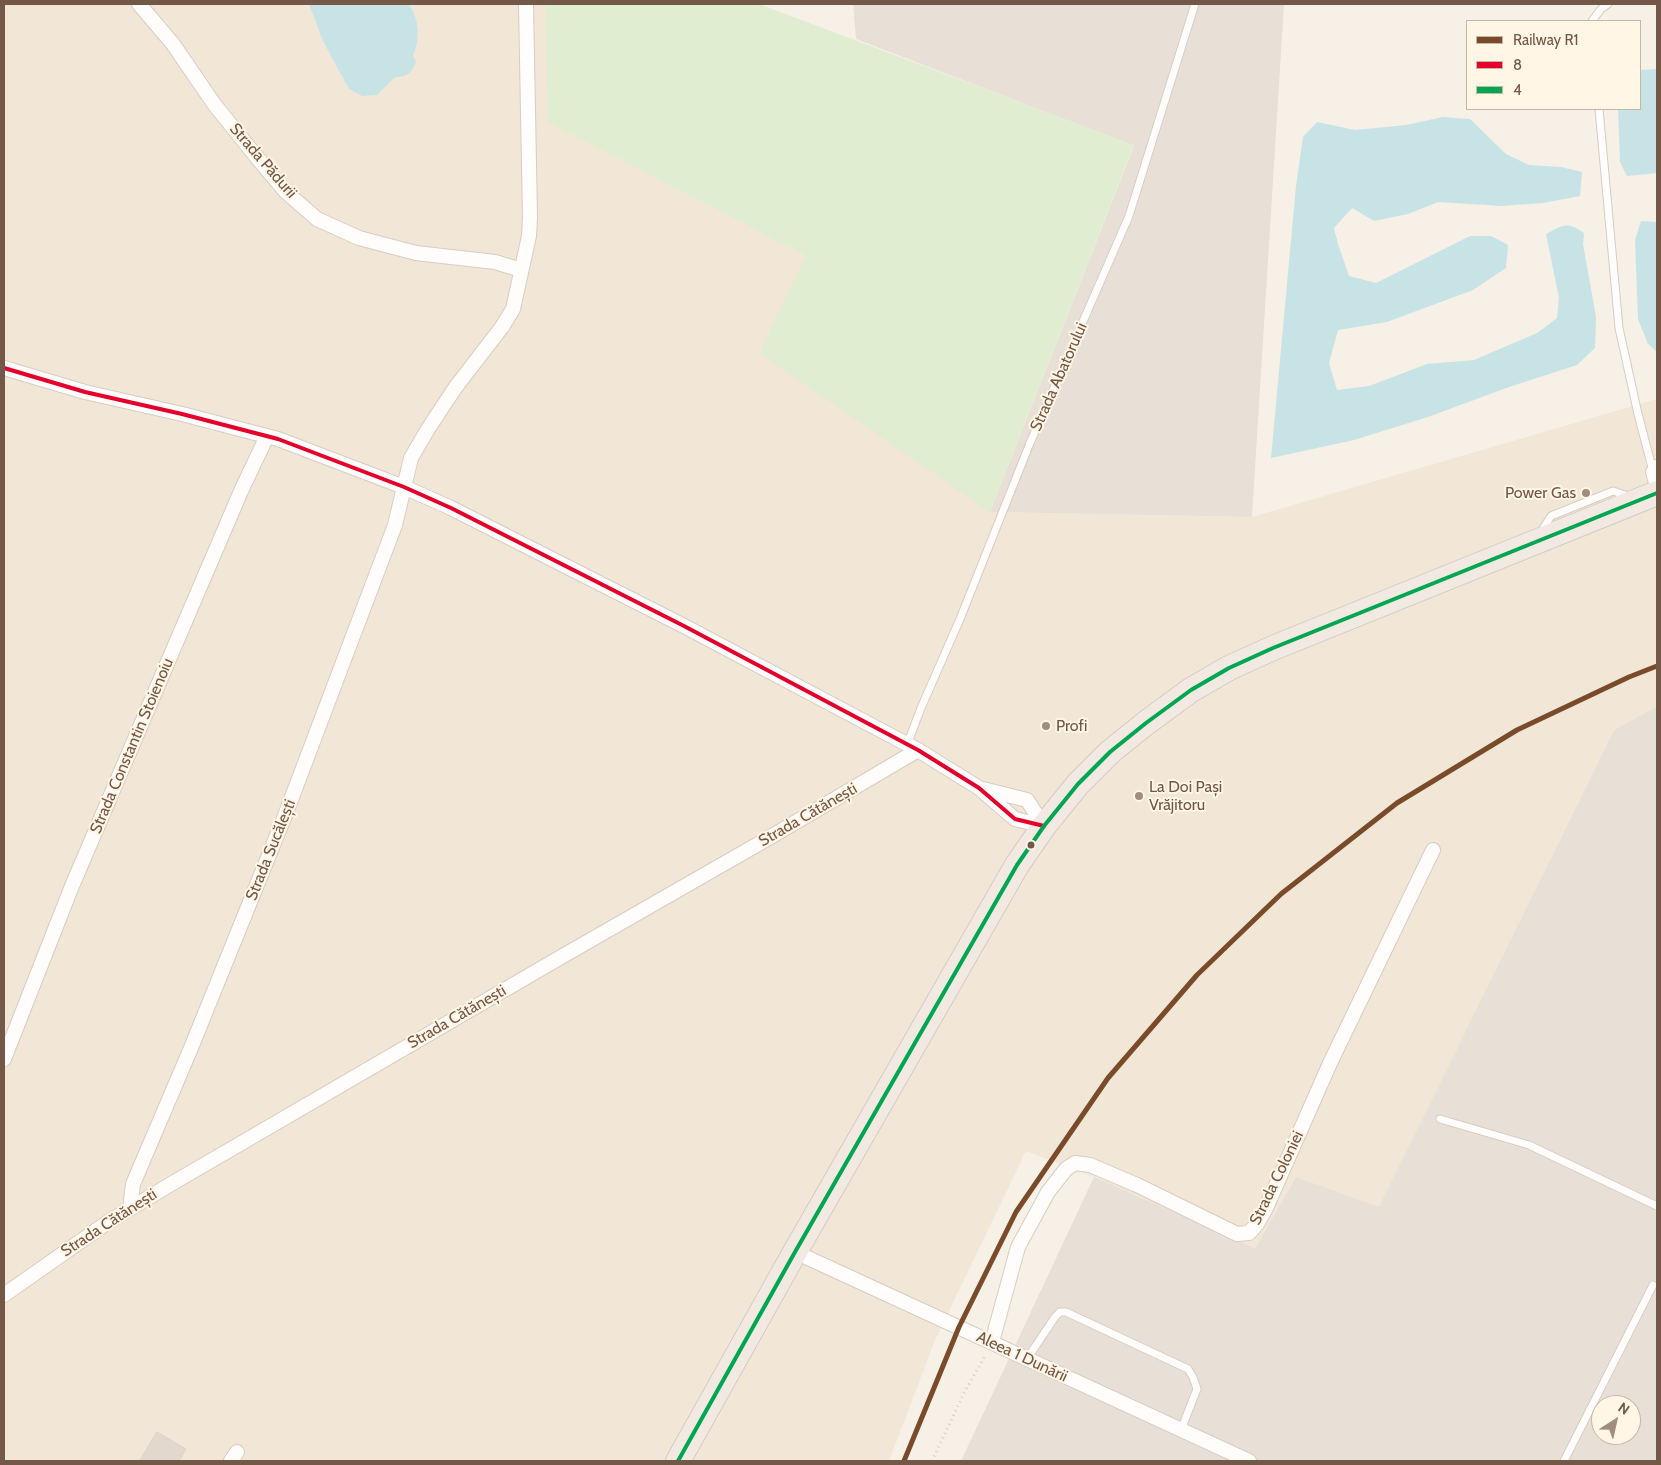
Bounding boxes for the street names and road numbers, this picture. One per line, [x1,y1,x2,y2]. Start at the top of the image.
street label: Strada Pădurii [225,120,301,202]
street label: Strada Abatorului [1027,320,1091,434]
street label: Strada Constantin Stoienoiu [86,655,178,837]
street label: Strada Cătănești [755,779,861,851]
street label: Strada Sucălești [242,797,300,903]
street label: Strada Cătănești [404,981,510,1053]
street label: Strada Coloniei [1246,1128,1308,1228]
street label: Strada Cătănești [58,1185,160,1261]
street label: Aleea 1 Dunării [973,1328,1071,1386]

